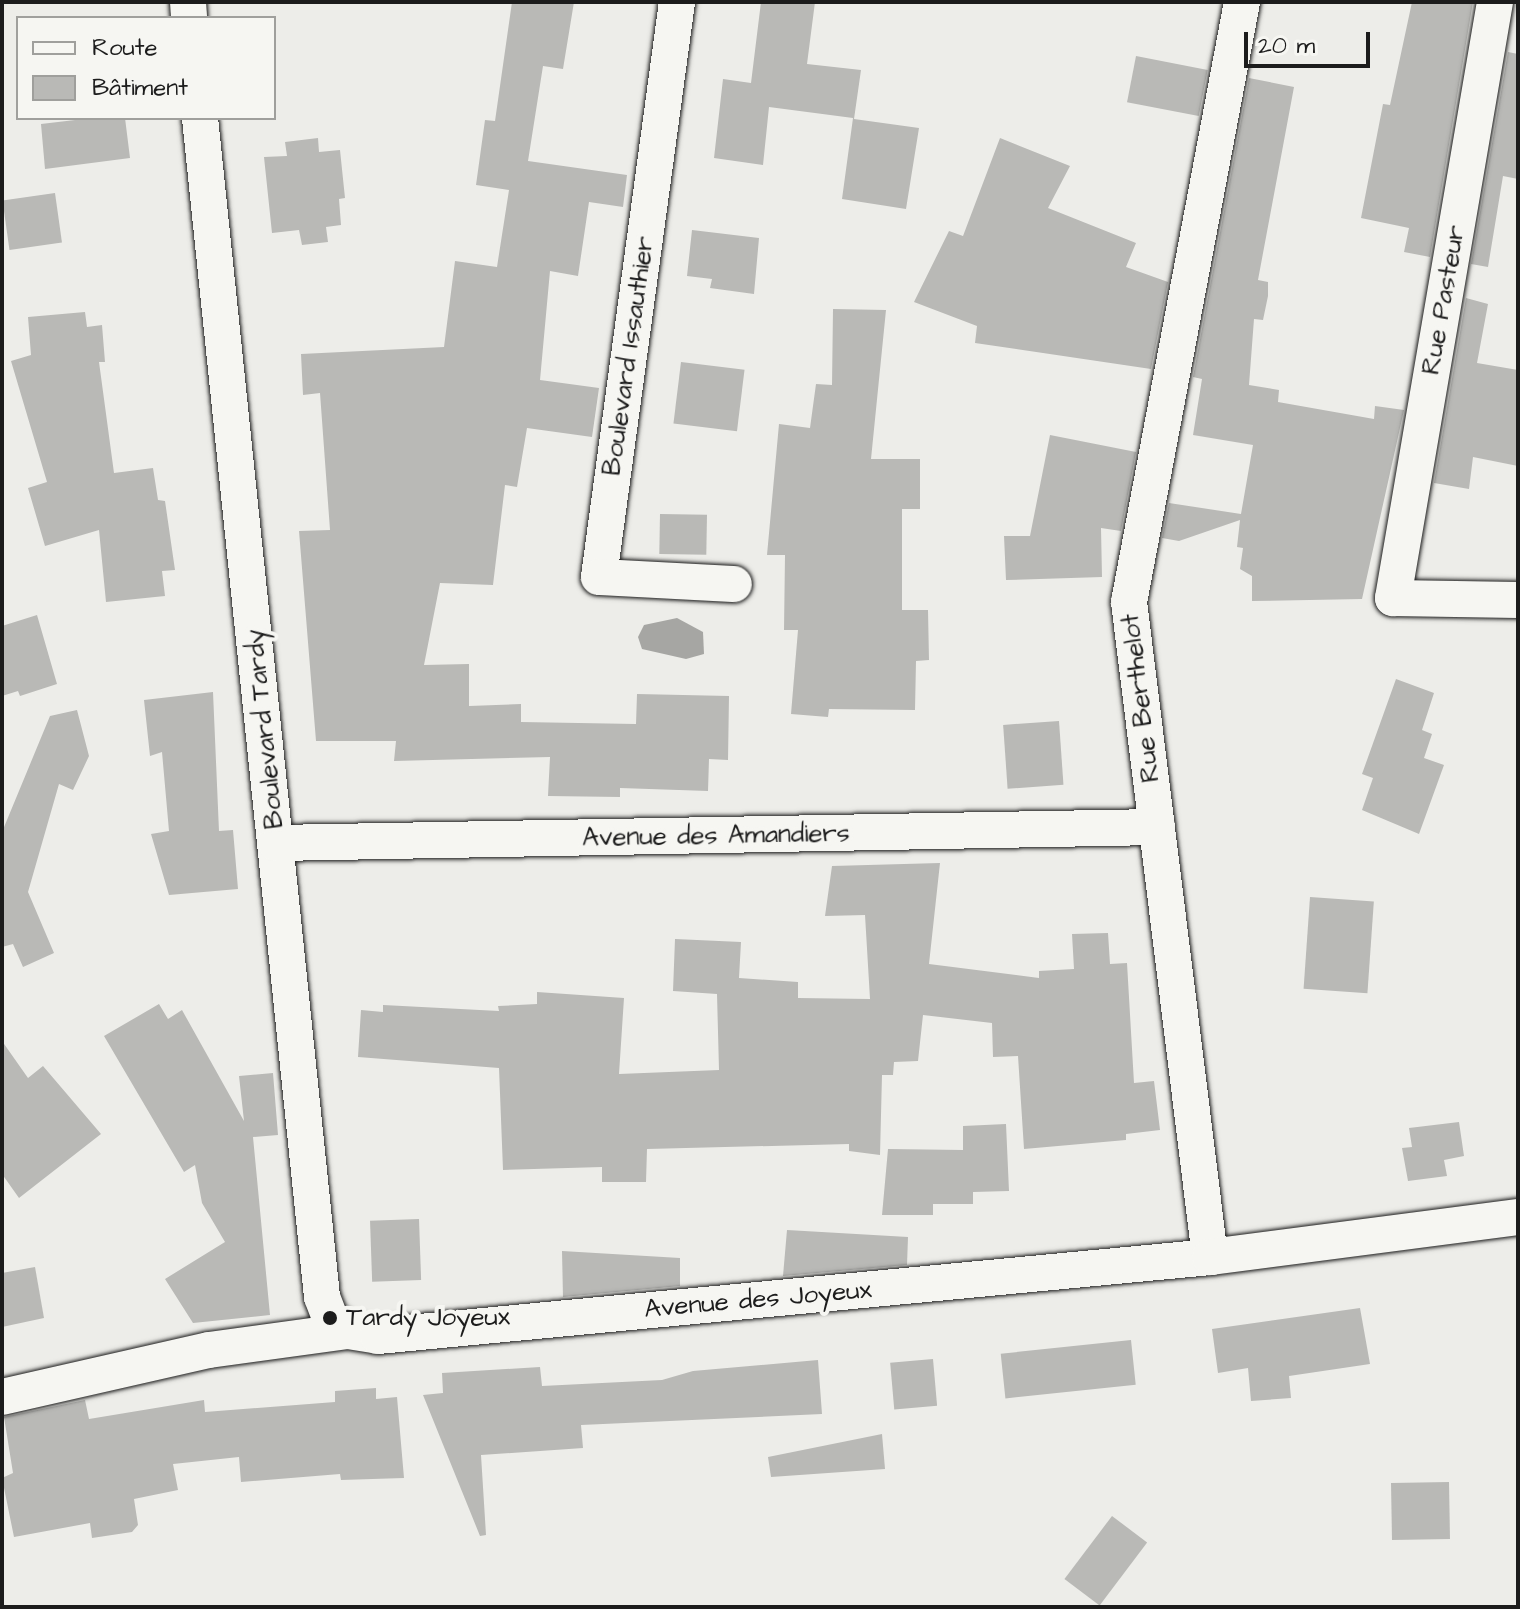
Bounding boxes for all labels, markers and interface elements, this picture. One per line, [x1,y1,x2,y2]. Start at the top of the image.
legend [16,16,276,120]
scale bar [1248,16,1374,66]
text: 20 m [1258,29,1315,63]
text: Route [92,31,157,65]
text: Bâtiment [92,71,188,105]
street label: Rue Pasteur [1416,223,1472,377]
street label: Boulevard Issauthier [597,234,661,478]
street label: Rue Berthelot [1115,612,1167,784]
street label: Boulevard Tardy [239,628,291,830]
street label: Avenue des Amandiers [582,818,850,854]
street label: Avenue des Joyeux [643,1275,873,1325]
place label: Tardy Joyeux [346,1302,510,1334]
marker: Tardy Joyeux [321,1309,339,1327]

